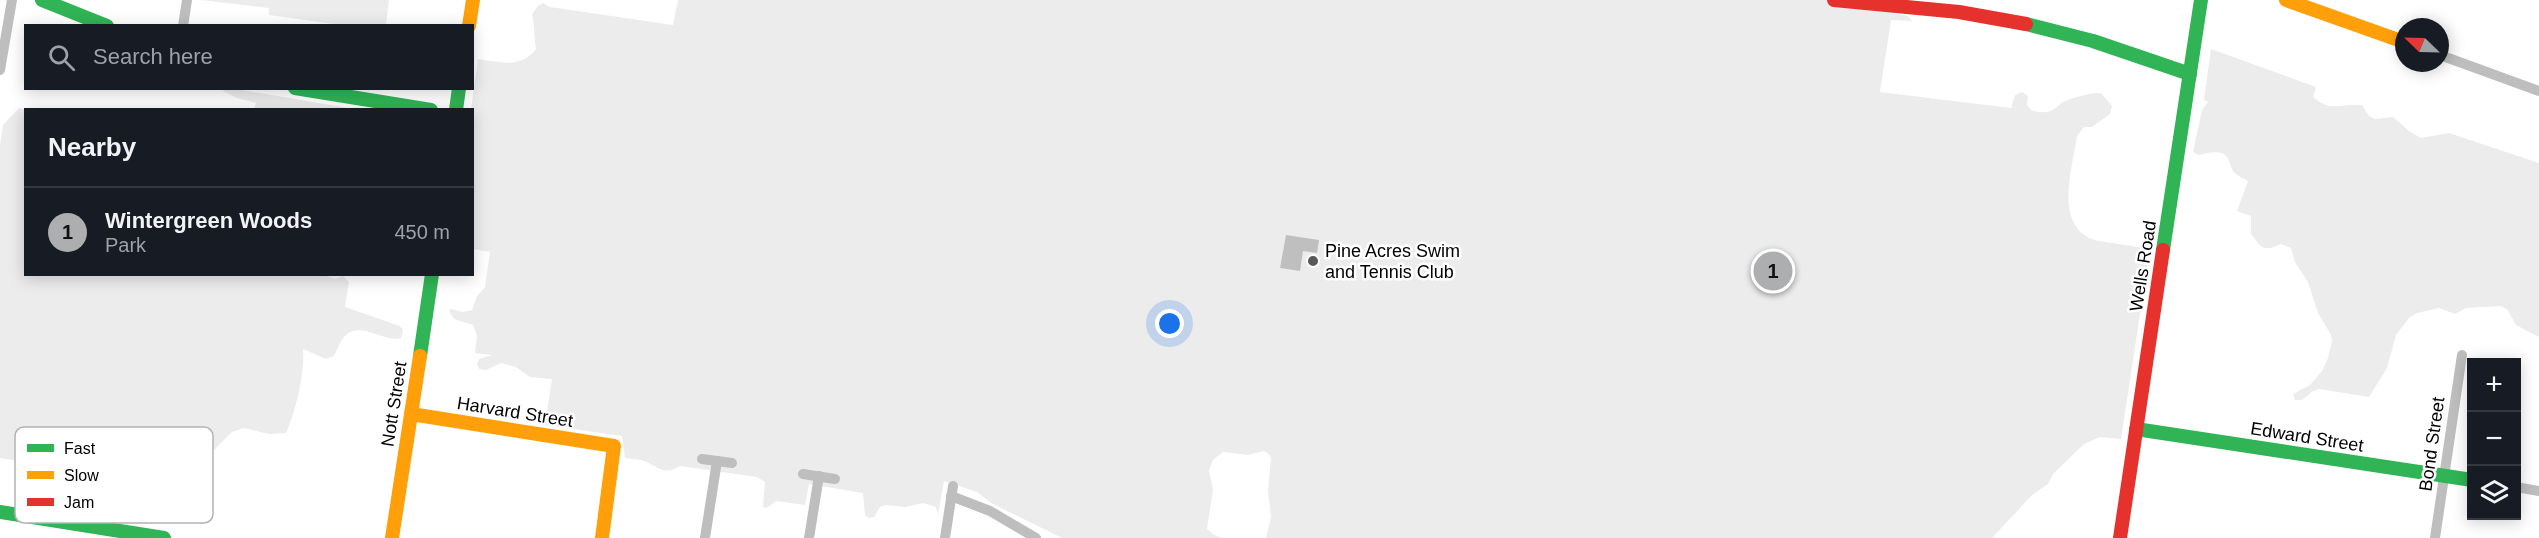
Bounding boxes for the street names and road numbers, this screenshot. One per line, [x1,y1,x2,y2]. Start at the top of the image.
street label: Wells Road [2126,219,2160,313]
street label: Nott Street [377,360,411,448]
street label: Harvard Street [456,393,574,431]
street label: Bond Street [2415,396,2449,492]
street label: Edward Street [2249,418,2365,456]

